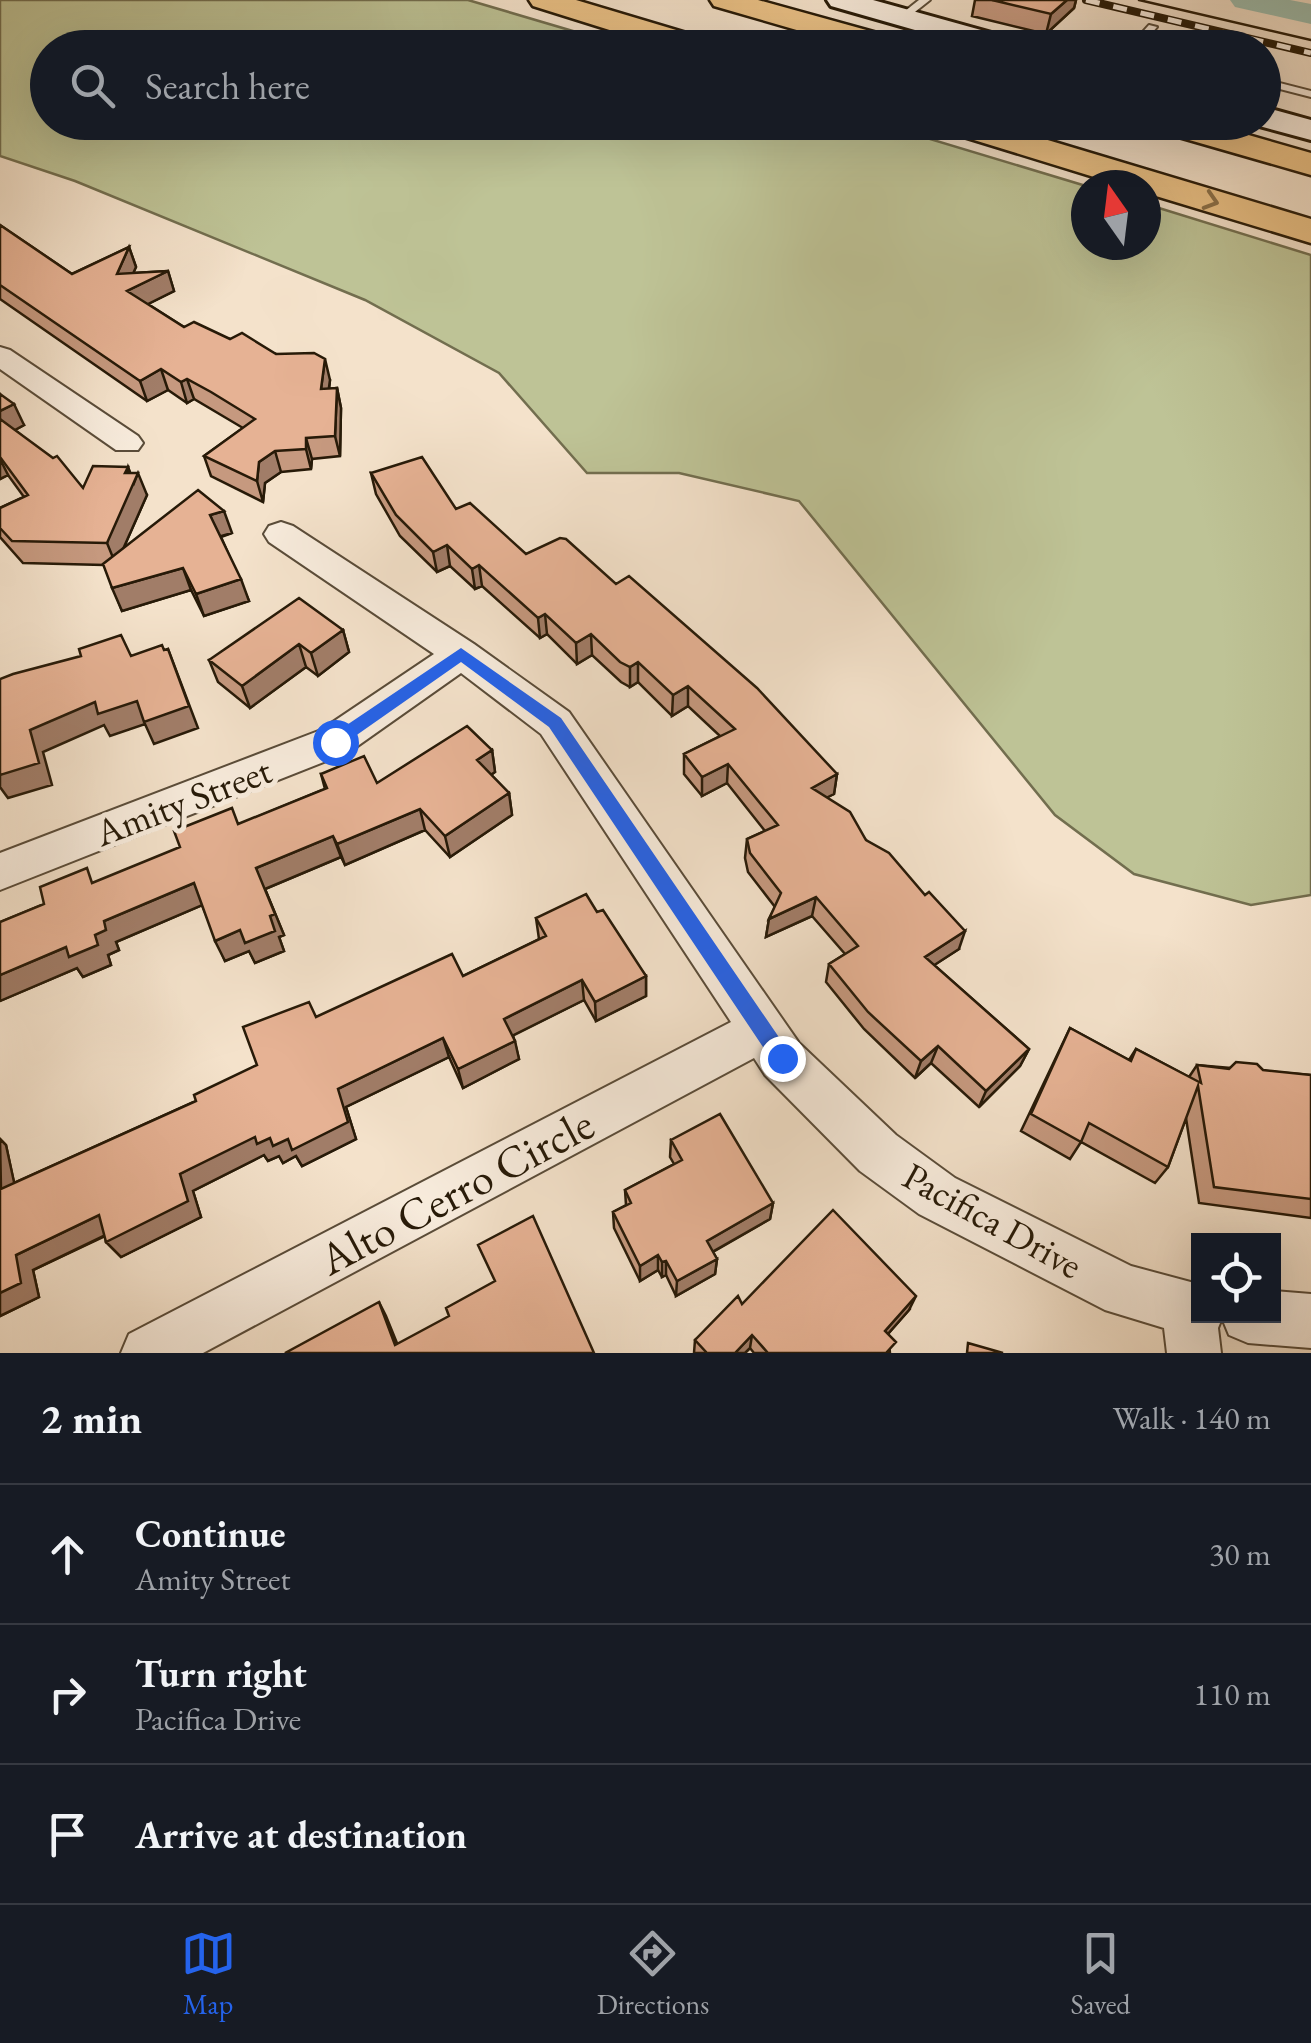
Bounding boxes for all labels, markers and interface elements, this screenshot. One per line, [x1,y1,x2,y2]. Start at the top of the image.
search box [30,30,1281,140]
icon: search [65,58,120,113]
text: Search here [145,61,310,110]
north arrow [1071,170,1161,260]
one-way arrow [1202,189,1219,210]
route start [313,720,359,766]
street label: Amity Street [87,745,278,857]
route end [760,1036,806,1082]
street label: Alto Cerro Circle [308,1094,603,1288]
street label: Pacifica Drive [895,1151,1091,1289]
map controls [1191,1233,1281,1323]
button: locate [1191,1233,1281,1323]
text: 2 min [40,1391,142,1446]
text: Walk · 140 m [1113,1397,1271,1439]
text: Continue [135,1509,286,1558]
icon: ahead [40,1527,95,1582]
text: 30 m [1209,1533,1271,1575]
text: Amity Street [135,1558,291,1600]
text: Turn right [135,1649,307,1698]
icon: right [40,1667,95,1722]
text: 110 m [1194,1673,1271,1715]
text: Pacifica Drive [135,1698,301,1740]
icon: arrive [40,1807,95,1862]
text: Arrive at destination [135,1810,467,1859]
tab: Map [181,1926,236,2022]
tab: Directions [597,1926,709,2022]
tab: Saved [1070,1926,1130,2022]

